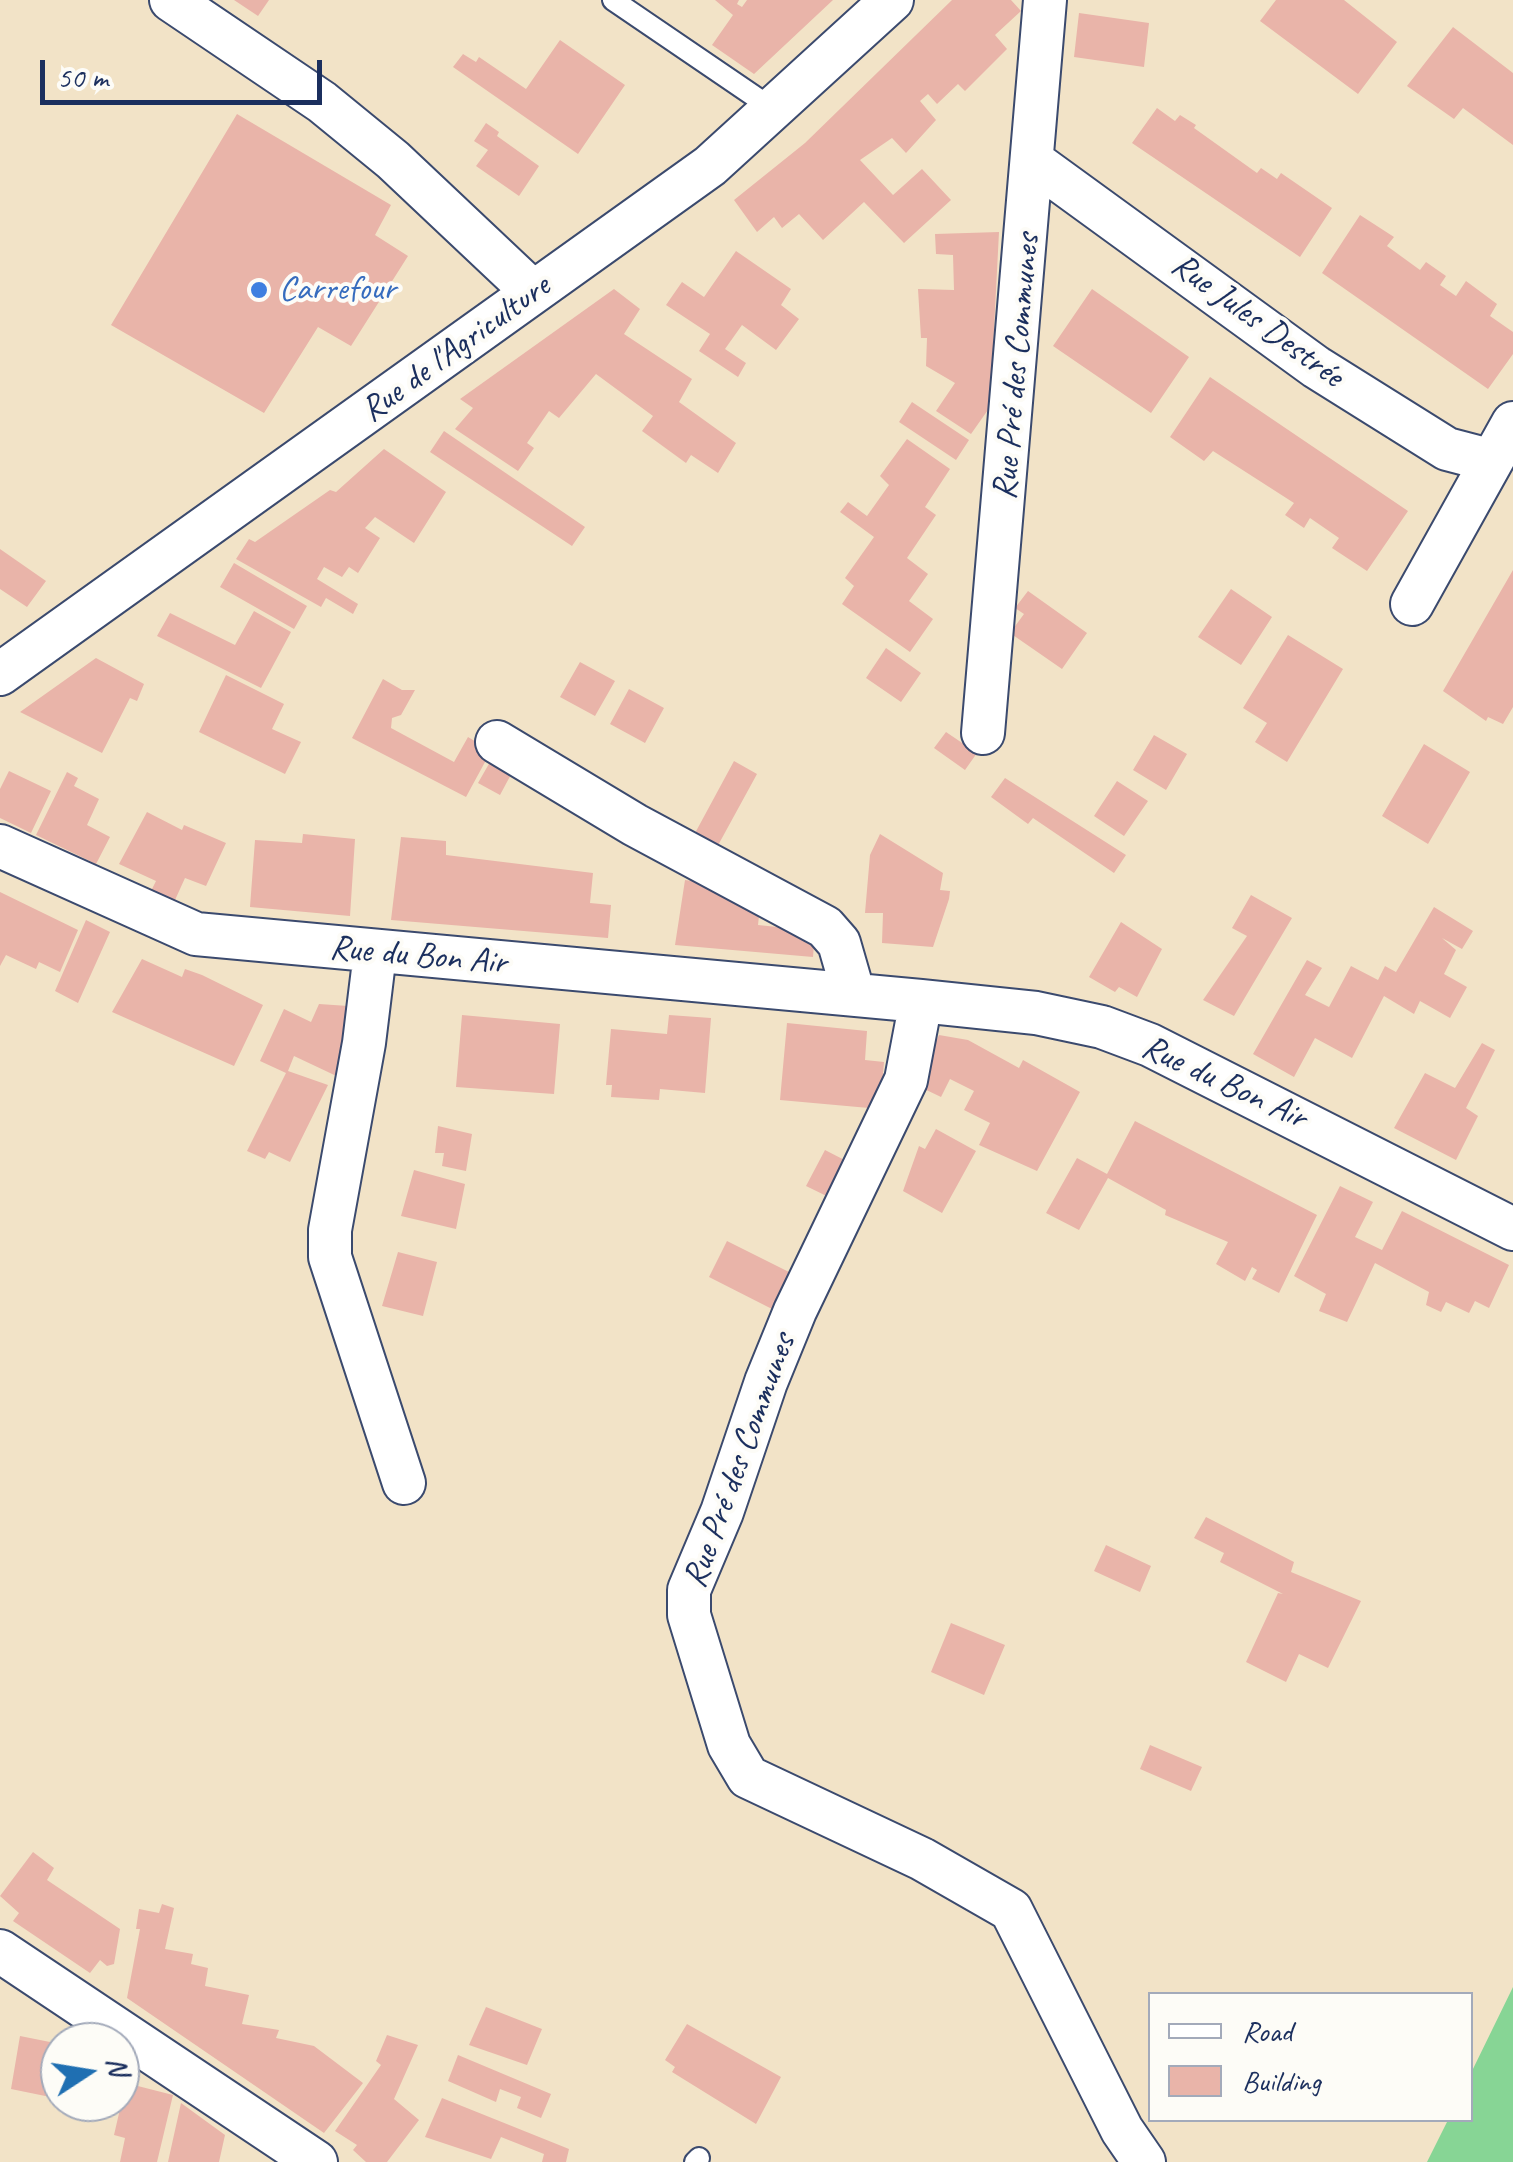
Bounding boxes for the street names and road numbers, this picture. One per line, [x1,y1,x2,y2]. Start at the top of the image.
street label: Rue Pré des Communes [984,232,1050,502]
street label: Rue Jules Destrée [1163,245,1351,397]
street label: Rue de l'Agriculture [353,266,559,432]
street label: Rue du Bon Air [328,927,508,985]
street label: Rue du Bon Air [1135,1027,1313,1139]
street label: Rue Pré des Communes [675,1329,805,1593]

